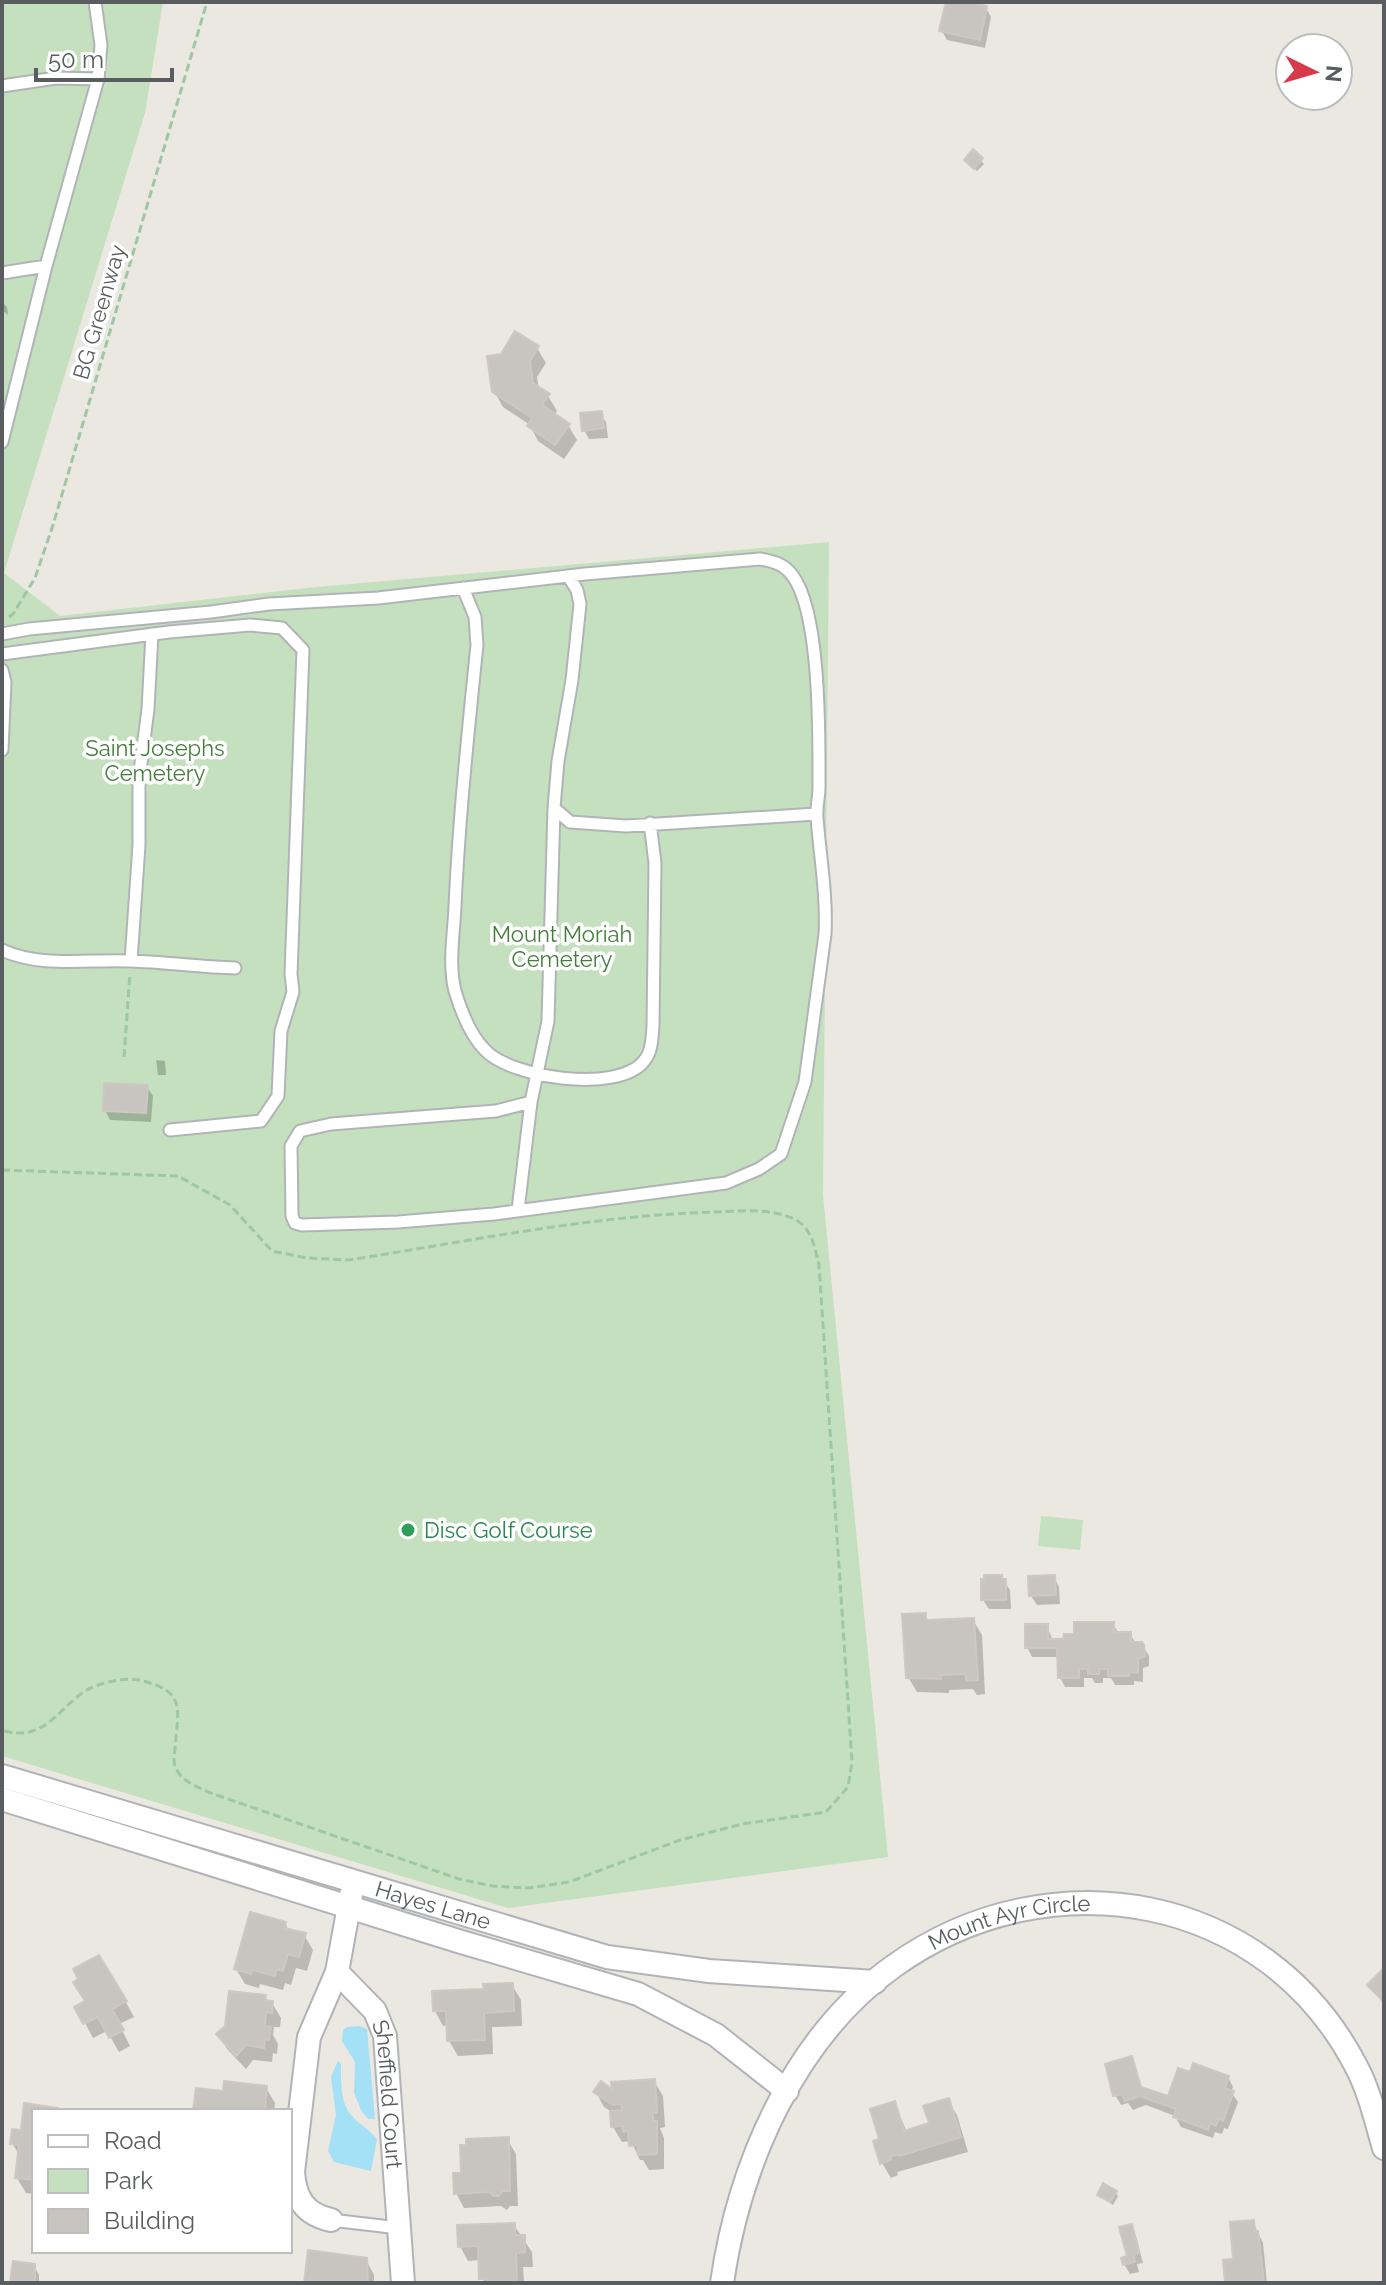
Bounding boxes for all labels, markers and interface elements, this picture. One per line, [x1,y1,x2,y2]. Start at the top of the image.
scale bar [36,32,172,82]
north arrow [1274,32,1354,112]
text: 50 m [48,45,104,74]
text: N [1320,64,1348,83]
street label: BG Greenway [67,242,131,382]
park label: Saint Josephs Cemetery [85,735,225,786]
park label: Mount Moriah Cemetery [492,921,632,972]
place label: Disc Golf Course [424,1517,593,1543]
marker: Disc Golf Course [399,1521,417,1539]
street label: Hayes Lane [372,1875,494,1935]
street label: Mount Ayr Circle [924,1890,1090,1955]
street label: Sheffield Court [367,2016,408,2170]
legend [32,2109,292,2253]
text: Road [104,2126,162,2155]
text: Park [104,2166,153,2195]
text: Building [104,2206,195,2235]

